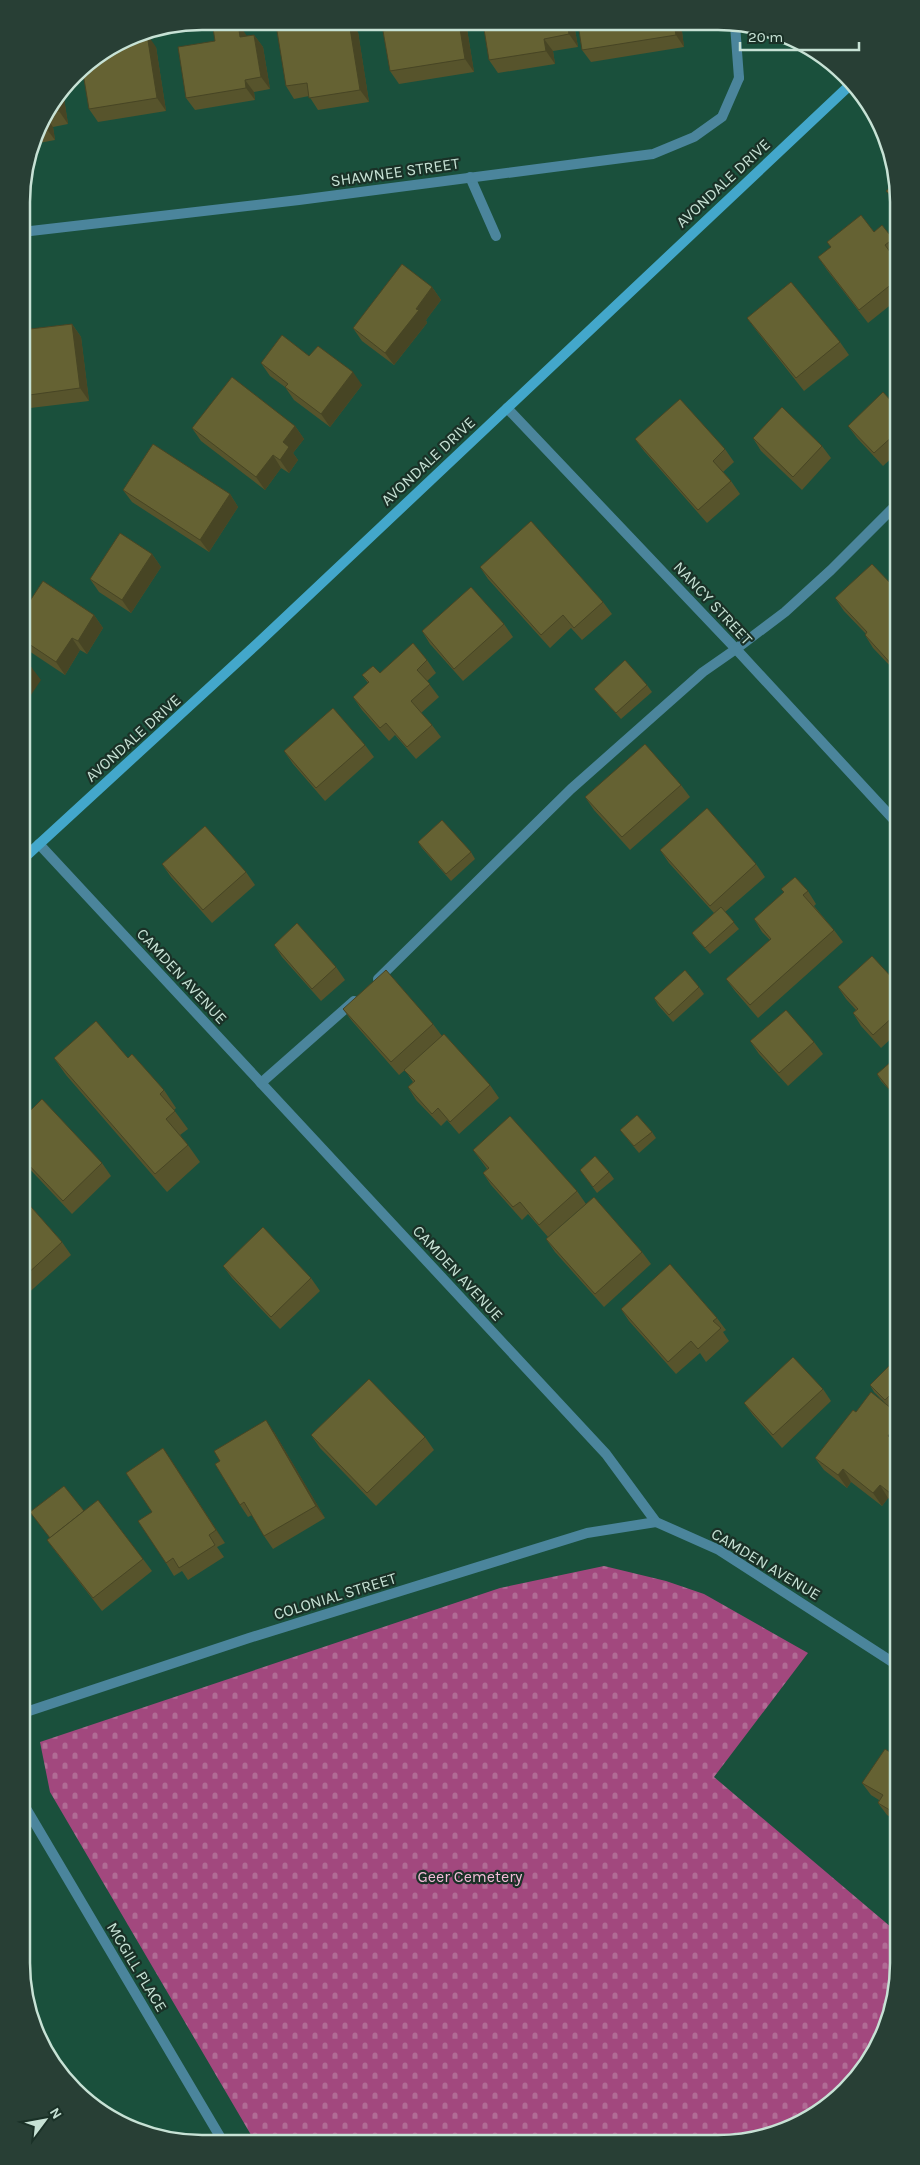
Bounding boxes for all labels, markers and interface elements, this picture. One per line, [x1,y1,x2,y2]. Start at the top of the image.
scale bar [740,20,859,52]
text: 20 m [748,28,783,46]
street label: AVONDALE DRIVE [672,135,774,231]
street label: SHAWNEE STREET [329,154,461,190]
street label: AVONDALE DRIVE [377,413,479,509]
street label: NANCY STREET [670,557,756,649]
street label: AVONDALE DRIVE [81,690,185,786]
street label: CAMDEN AVENUE [133,924,231,1028]
street label: CAMDEN AVENUE [409,1221,507,1325]
street label: CAMDEN AVENUE [708,1524,824,1604]
street label: COLONIAL STREET [271,1568,399,1624]
park label: Geer Cemetery [418,1867,523,1886]
street label: MCGILL PLACE [103,1919,171,2015]
north arrow [20,2095,70,2145]
text: N [46,2105,65,2122]

